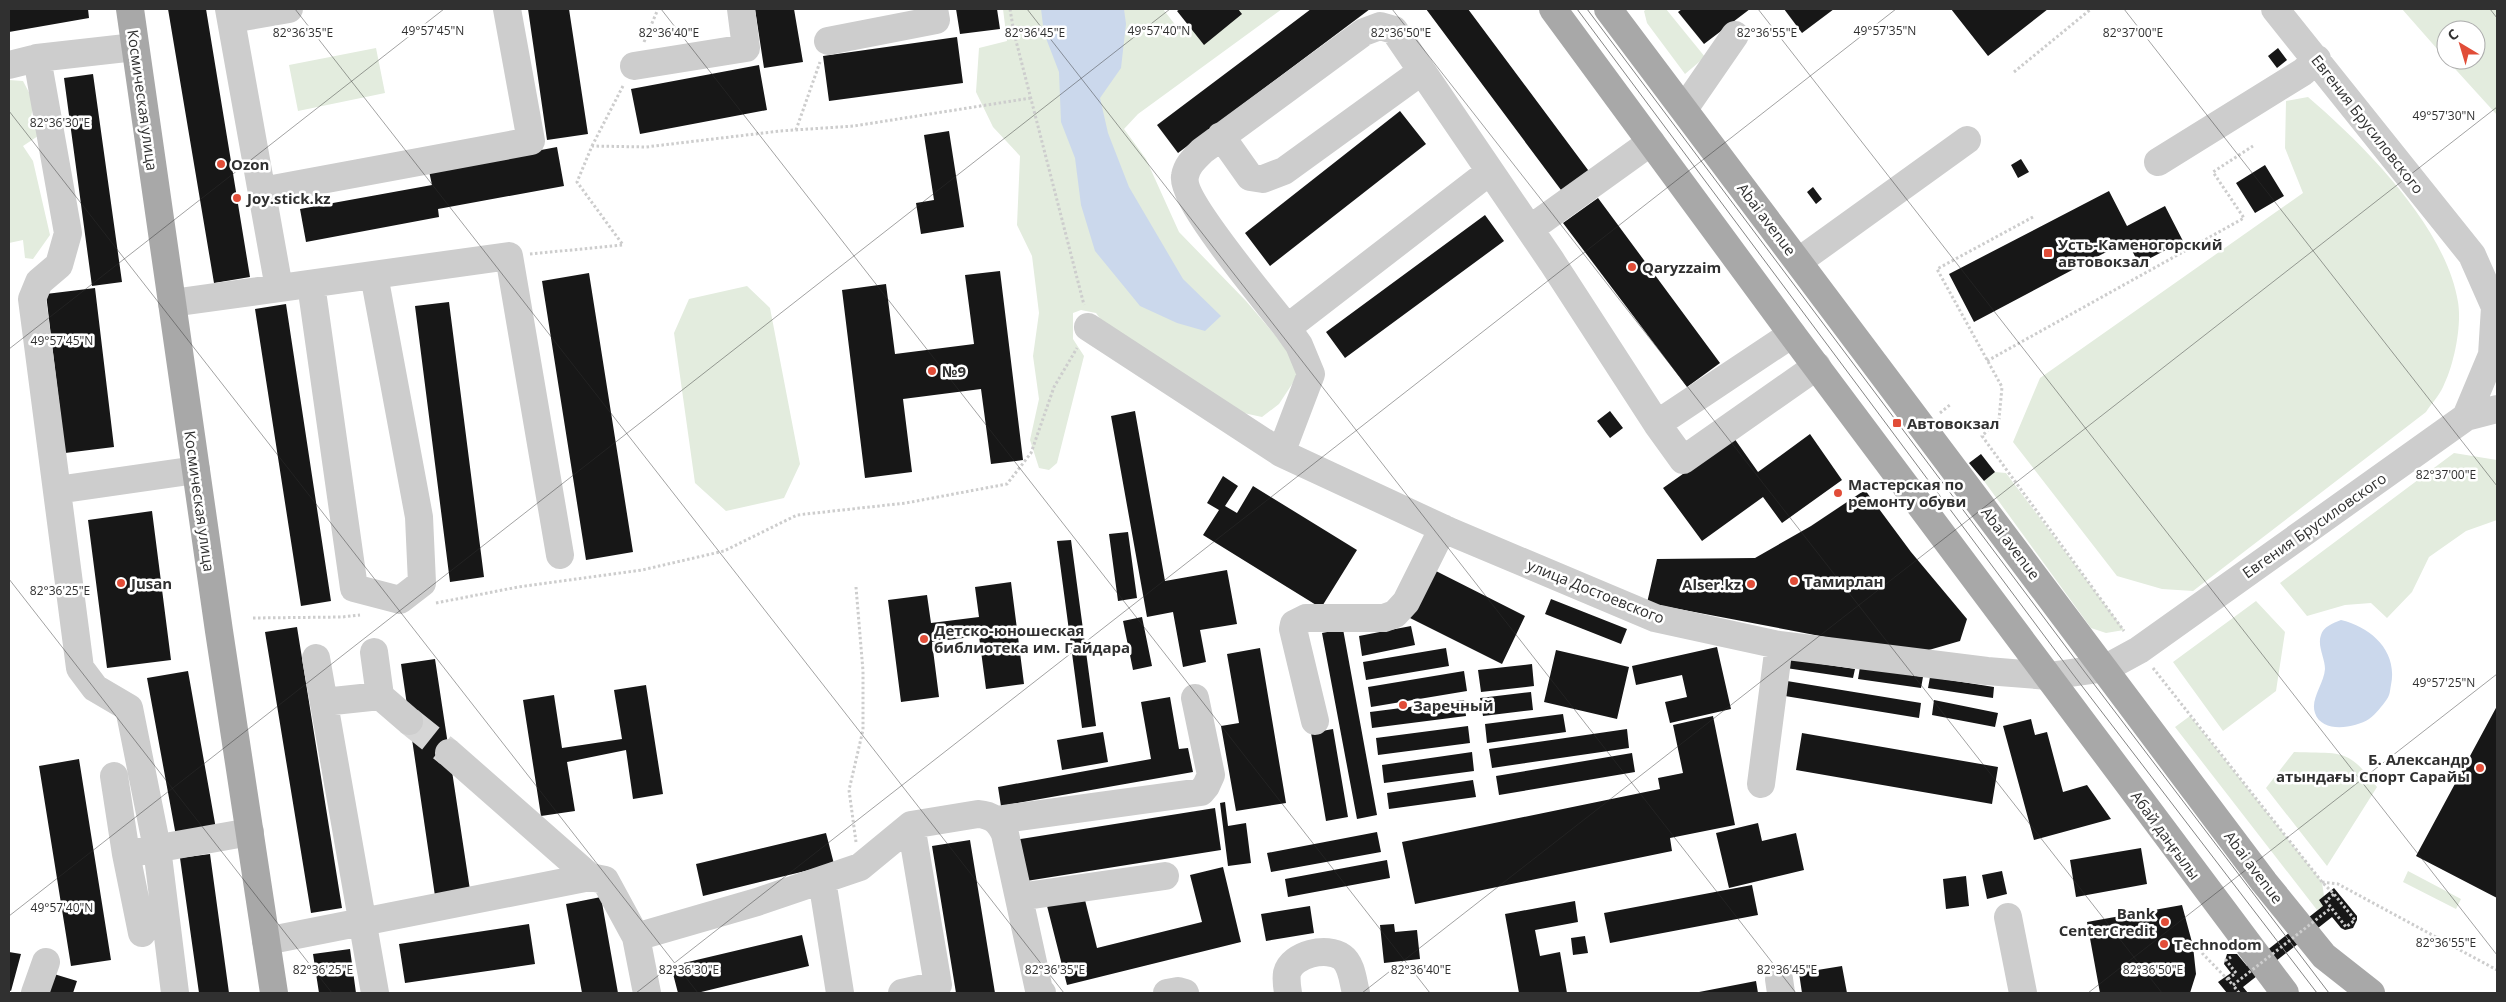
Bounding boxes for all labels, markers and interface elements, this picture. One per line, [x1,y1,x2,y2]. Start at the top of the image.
north arrow [2436,20,2486,70]
text: 49°57'45"N [402,22,464,39]
text: 49°57'40"N [1128,22,1190,39]
text: 49°57'35"N [1854,22,1916,39]
text: 82°36'35"E [273,24,333,41]
text: 82°36'40"E [639,24,699,41]
text: 82°36'45"E [1005,24,1065,41]
text: 82°36'50"E [1371,24,1431,41]
text: 82°36'55"E [1737,24,1797,41]
text: 82°37'00"E [2103,24,2163,41]
text: С [2443,24,2462,45]
street label: Космическая улица [123,28,163,172]
street label: Евгения Брусиловского [2307,50,2429,198]
text: 49°57'30"N [2413,107,2475,124]
text: 82°36'30"E [30,114,90,131]
place label: Ozon [231,154,269,174]
marker: Ozon [215,158,227,170]
street label: Abai avenue [1733,179,1801,259]
place label: Joy.stick.kz [245,188,331,208]
marker: Joy.stick.kz [231,192,243,204]
place label: Усть-Каменогорский автовокзал [2058,234,2222,271]
marker: Усть-Каменогорский автовокзал [2042,247,2054,259]
place label: Qaryzzaim [1642,257,1721,277]
marker: Qaryzzaim [1626,261,1638,273]
text: 49°57'45"N [31,332,93,349]
place label: №9 [942,361,966,381]
marker: №9 [926,365,938,377]
place label: Автовокзал [1907,413,1999,433]
marker: Автовокзал [1891,417,1903,429]
street label: Космическая улица [180,429,220,573]
text: 82°37'00"E [2416,466,2476,483]
street label: Евгения Брусиловского [2238,468,2390,582]
place label: Мастерская по ремонту обуви [1848,474,1966,511]
marker: Мастерская по ремонту обуви [1832,487,1844,499]
street label: Abai avenue [1977,503,2045,583]
street label: улица Достоевского [1524,554,1668,628]
place label: Тамирлан [1804,571,1883,591]
place label: Jusan [129,573,172,593]
place label: Alser.kz [1682,574,1741,594]
marker: Тамирлан [1788,575,1800,587]
marker: Jusan [115,577,127,589]
marker: Alser.kz [1745,578,1757,590]
text: 82°36'25"E [30,582,90,599]
place label: Детско-юношеская библиотека им. Гайдара [934,620,1130,657]
marker: Детско-юношеская библиотека им. Гайдара [918,633,930,645]
text: 49°57'25"N [2413,674,2475,691]
place label: Заречный [1413,695,1493,715]
marker: Заречный [1397,699,1409,711]
place label: Б. Александр атындағы Спорт Сарайы [2276,749,2470,786]
marker: Б. Александр атындағы Спорт Сарайы [2474,762,2486,774]
street label: Абай даңғылы [2127,787,2205,883]
street label: Abai avenue [2220,827,2288,907]
text: 49°57'40"N [31,899,93,916]
place label: Bank CenterCredit [2059,903,2156,940]
marker: Bank CenterCredit [2159,916,2171,928]
place label: Technodom [2174,934,2262,954]
text: 82°36'55"E [2416,934,2476,951]
marker: Technodom [2158,938,2170,950]
text: 82°36'25"E [293,961,353,978]
text: 82°36'30"E [659,961,719,978]
text: 82°36'35"E [1025,961,1085,978]
text: 82°36'40"E [1391,961,1451,978]
text: 82°36'45"E [1757,961,1817,978]
text: 82°36'50"E [2123,961,2183,978]

